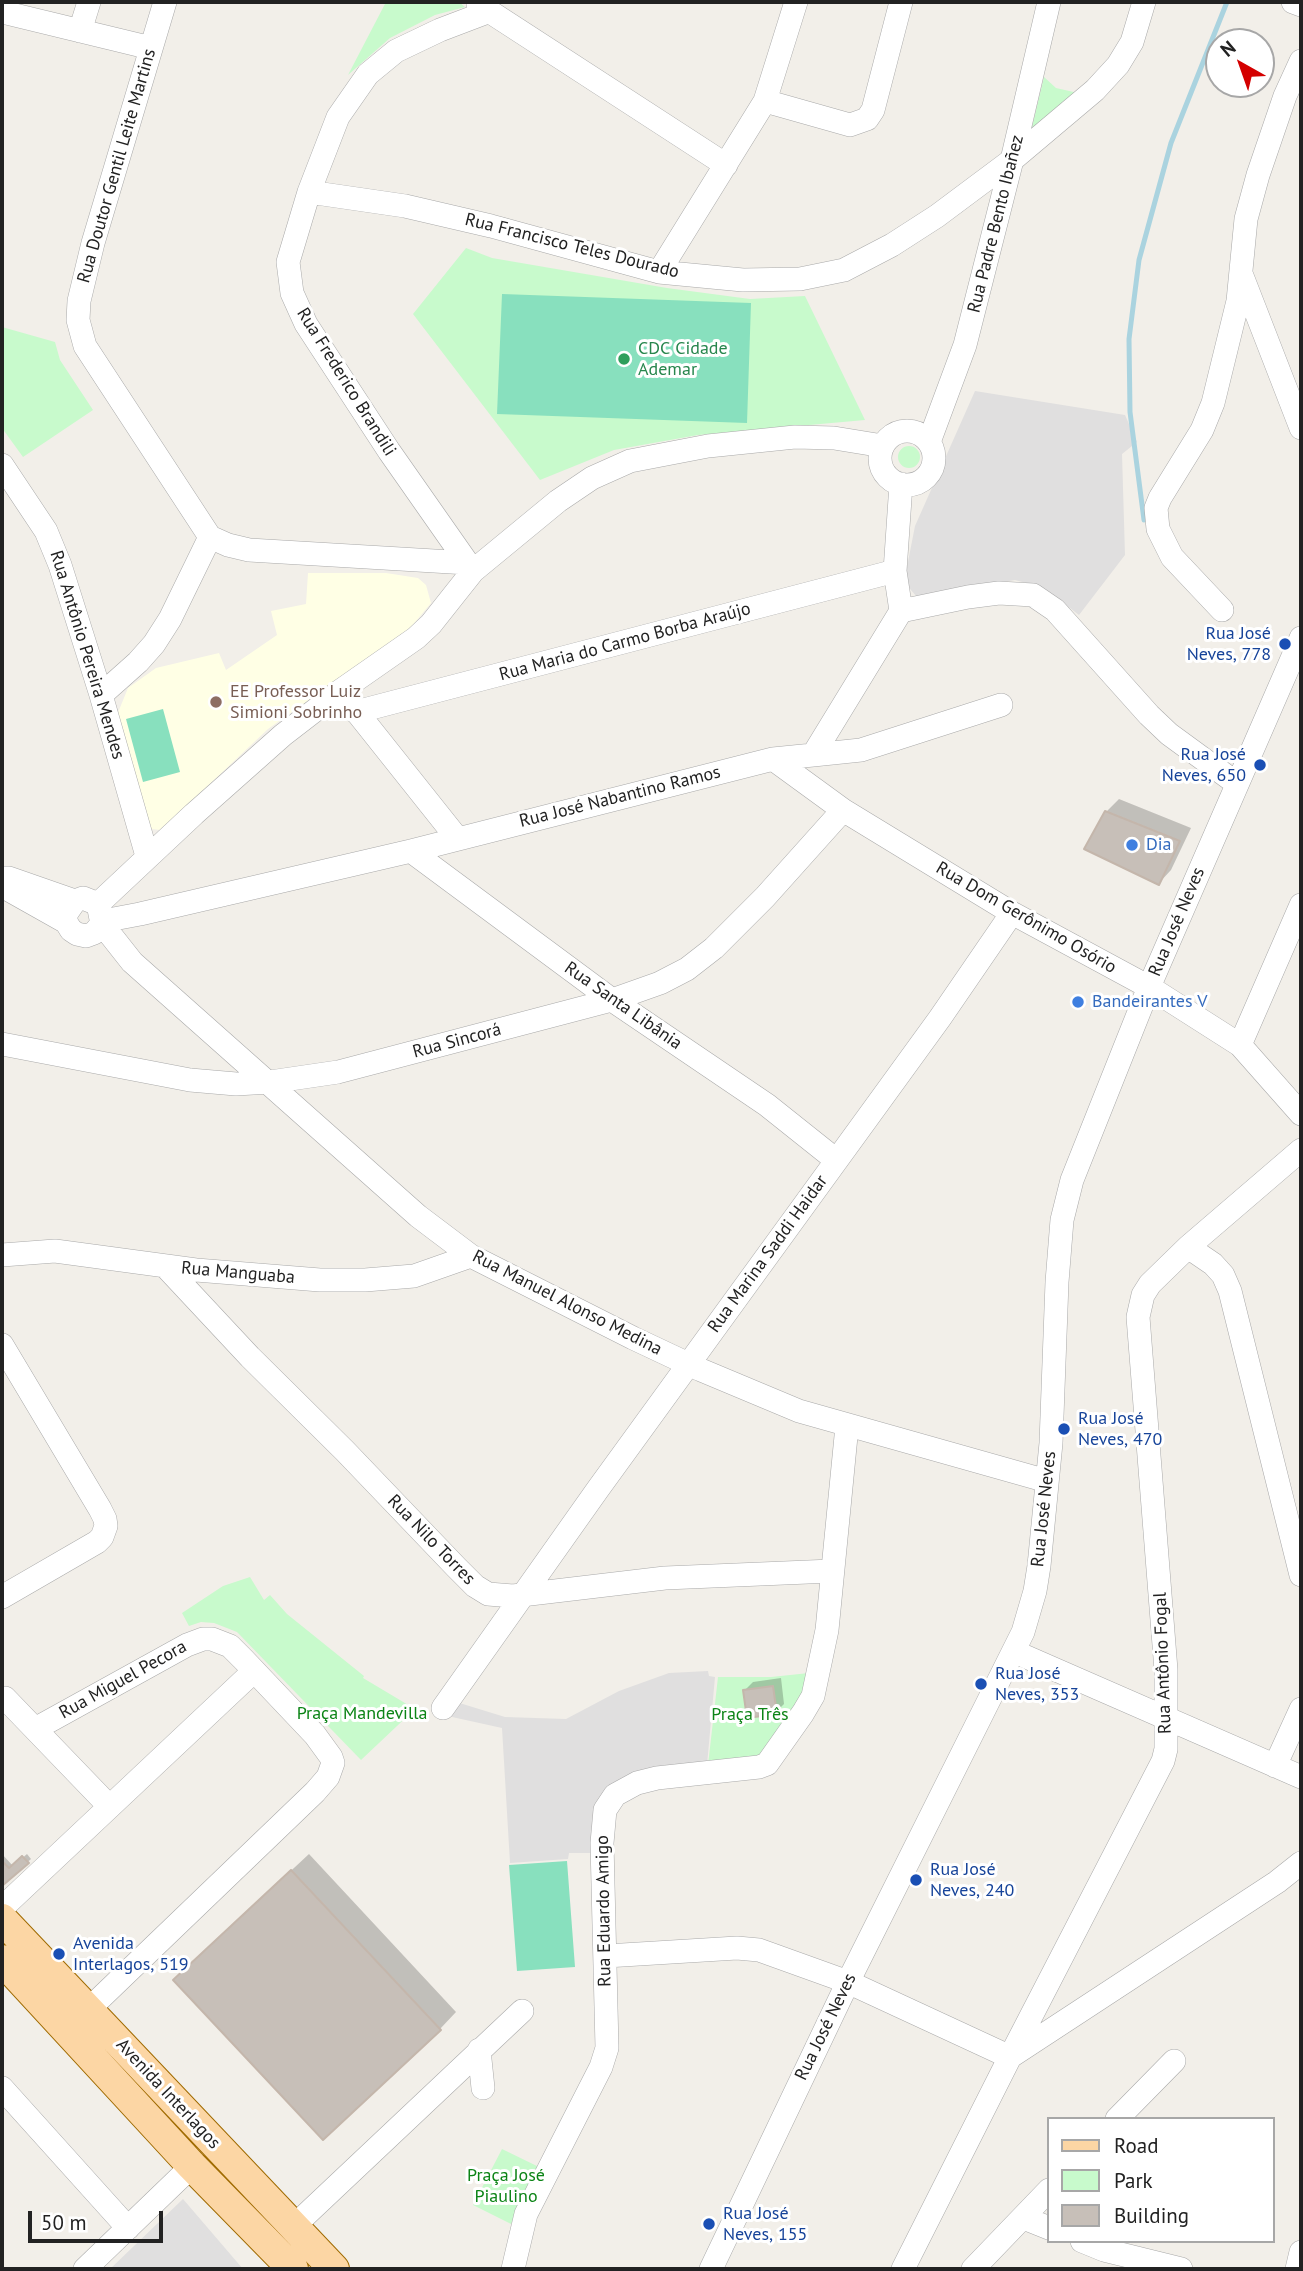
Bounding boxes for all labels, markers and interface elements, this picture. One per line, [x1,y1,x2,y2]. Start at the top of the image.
north arrow [1205,28,1275,98]
text: N [1215,35,1240,62]
street label: Rua Doutor Gentil Leite Martins [73,46,161,286]
street label: Rua Padre Bento Ibañez [963,133,1029,315]
street label: Rua Francisco Teles Dourado [463,209,681,283]
street label: Rua Frederico Brandili [292,304,400,460]
place label: CDC Cidade Ademar [638,338,728,380]
marker: CDC Cidade Ademar [616,351,632,367]
street label: Rua Antônio Pereira Mendes [45,548,129,762]
street label: Rua Maria do Carmo Borba Araújo [497,598,753,686]
place label: Rua José Neves, 778 [1187,623,1271,666]
marker: Rua José Neves, 778 [1277,636,1293,652]
place label: EE Professor Luiz Simioni Sobrinho [230,681,362,724]
marker: EE Professor Luiz Simioni Sobrinho [208,694,224,710]
place label: Rua José Neves, 650 [1162,744,1246,786]
marker: Rua José Neves, 650 [1252,757,1268,773]
street label: Rua José Nabantino Ramos [517,762,723,832]
place label: Dia [1146,834,1172,856]
marker: Dia [1124,837,1140,853]
street label: Rua Dom Gerônimo Osório [932,857,1120,979]
street label: Rua José Neves [1144,864,1210,980]
street label: Rua Santa Libânia [560,957,686,1055]
place label: Bandeirantes V [1092,991,1207,1013]
marker: Bandeirantes V [1070,994,1086,1010]
street label: Rua Sincorá [410,1019,504,1063]
street label: Rua Marina Saddi Haidar [704,1171,832,1337]
street label: Rua Manuel Alonso Medina [469,1246,665,1360]
street label: Rua Manguaba [180,1257,296,1289]
place label: Rua José Neves, 470 [1078,1408,1162,1450]
marker: Rua José Neves, 470 [1056,1421,1072,1437]
street label: Rua José Neves [1027,1450,1061,1568]
street label: Rua Nilo Torres [383,1490,479,1590]
street label: Rua Antônio Fogal [1150,1592,1176,1734]
street label: Rua Miguel Pecora [56,1636,190,1724]
place label: Rua José Neves, 353 [995,1663,1079,1706]
marker: Rua José Neves, 353 [973,1676,989,1692]
park label: Praça Mandevilla [297,1703,427,1725]
park label: Praça Três [711,1704,789,1726]
street label: Rua Eduardo Amigo [592,1835,616,1987]
place label: Rua José Neves, 240 [930,1859,1014,1902]
marker: Rua José Neves, 240 [908,1872,924,1888]
place label: Avenida Interlagos, 519 [73,1933,189,1976]
marker: Avenida Interlagos, 519 [51,1946,67,1962]
street label: Rua José Neves [791,1970,861,2084]
street label: Avenida Interlagos [111,2034,225,2154]
legend [1048,2117,1275,2243]
text: Road [1114,2132,1158,2159]
park label: Praça José Piaulino [467,2165,545,2208]
text: Park [1114,2167,1153,2194]
scale bar [32,2198,166,2242]
text: Building [1114,2202,1189,2229]
place label: Rua José Neves, 155 [723,2203,807,2246]
text: 50 m [41,2209,87,2236]
marker: Rua José Neves, 155 [701,2216,717,2232]

